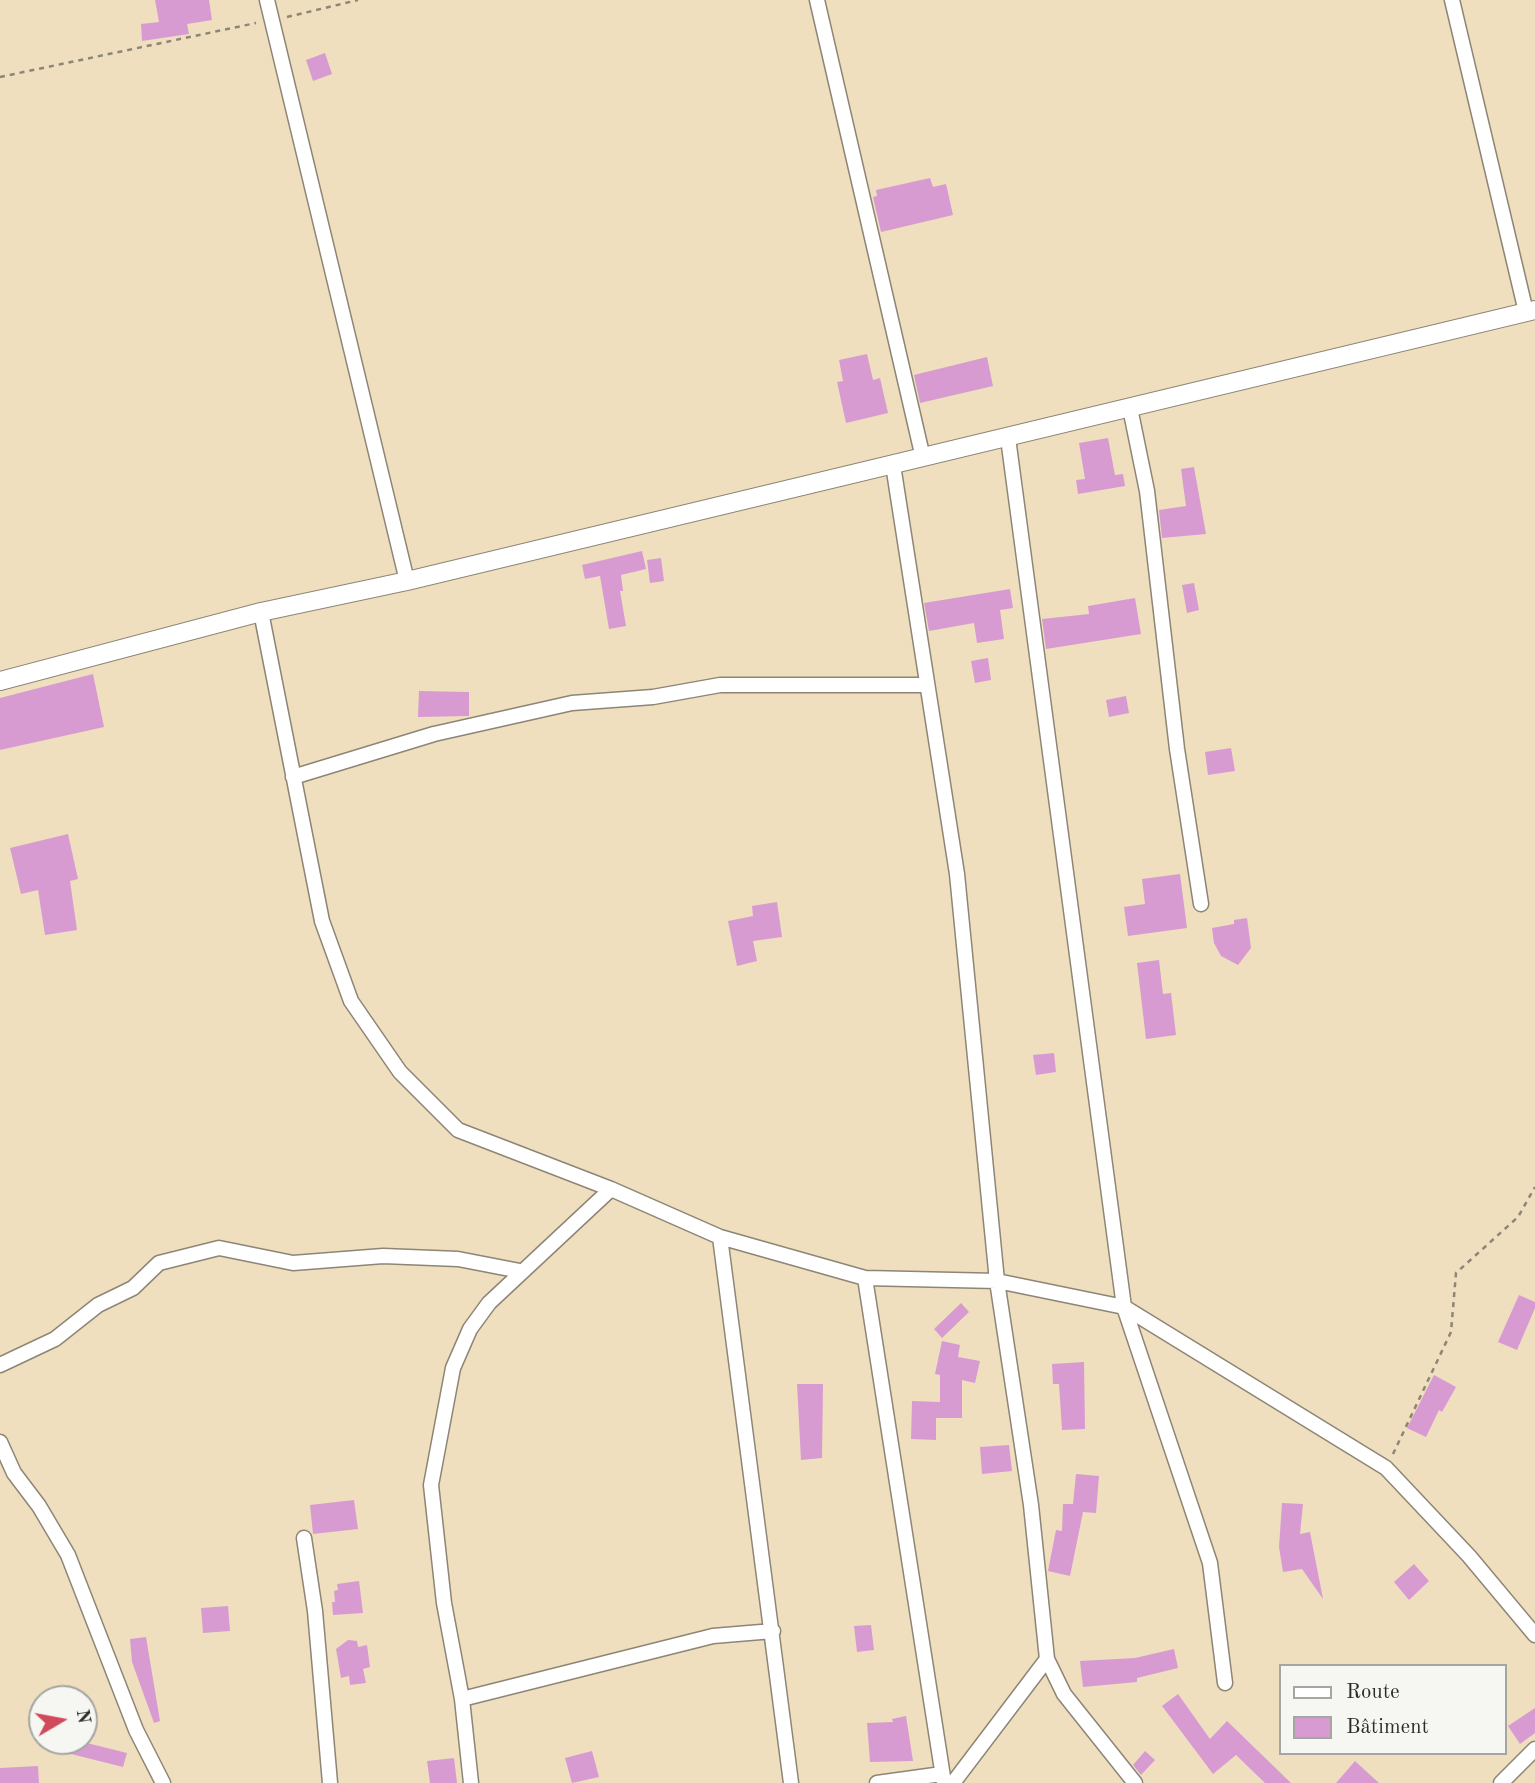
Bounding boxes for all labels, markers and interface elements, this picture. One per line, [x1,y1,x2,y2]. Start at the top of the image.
legend [1280,1664,1507,1755]
text: Route [1346,1682,1400,1703]
north arrow [28,1685,98,1755]
text: N [72,1708,93,1725]
text: Bâtiment [1346,1717,1429,1738]

